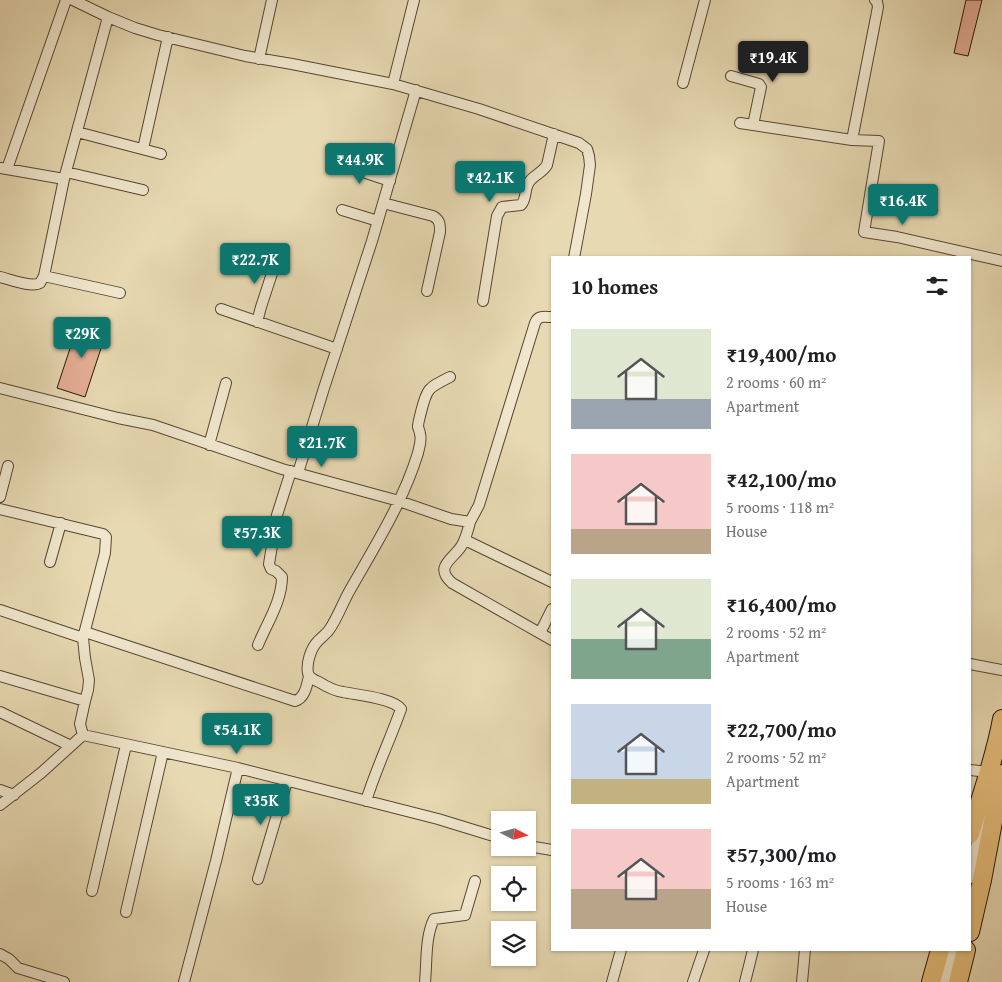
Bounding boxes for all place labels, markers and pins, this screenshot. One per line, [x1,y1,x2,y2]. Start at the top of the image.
pin: ₹19.4K [732,41,814,83]
pin: ₹44.9K [319,142,401,185]
pin: ₹42.1K [449,160,531,203]
pin: ₹16.4K [862,184,944,226]
pin: ₹22.7K [214,242,296,285]
pin: ₹29K [52,316,112,359]
pin: ₹21.7K [281,426,363,468]
pin: ₹57.3K [216,516,298,558]
pin: ₹54.1K [196,712,278,755]
pin: ₹35K [231,784,291,826]

